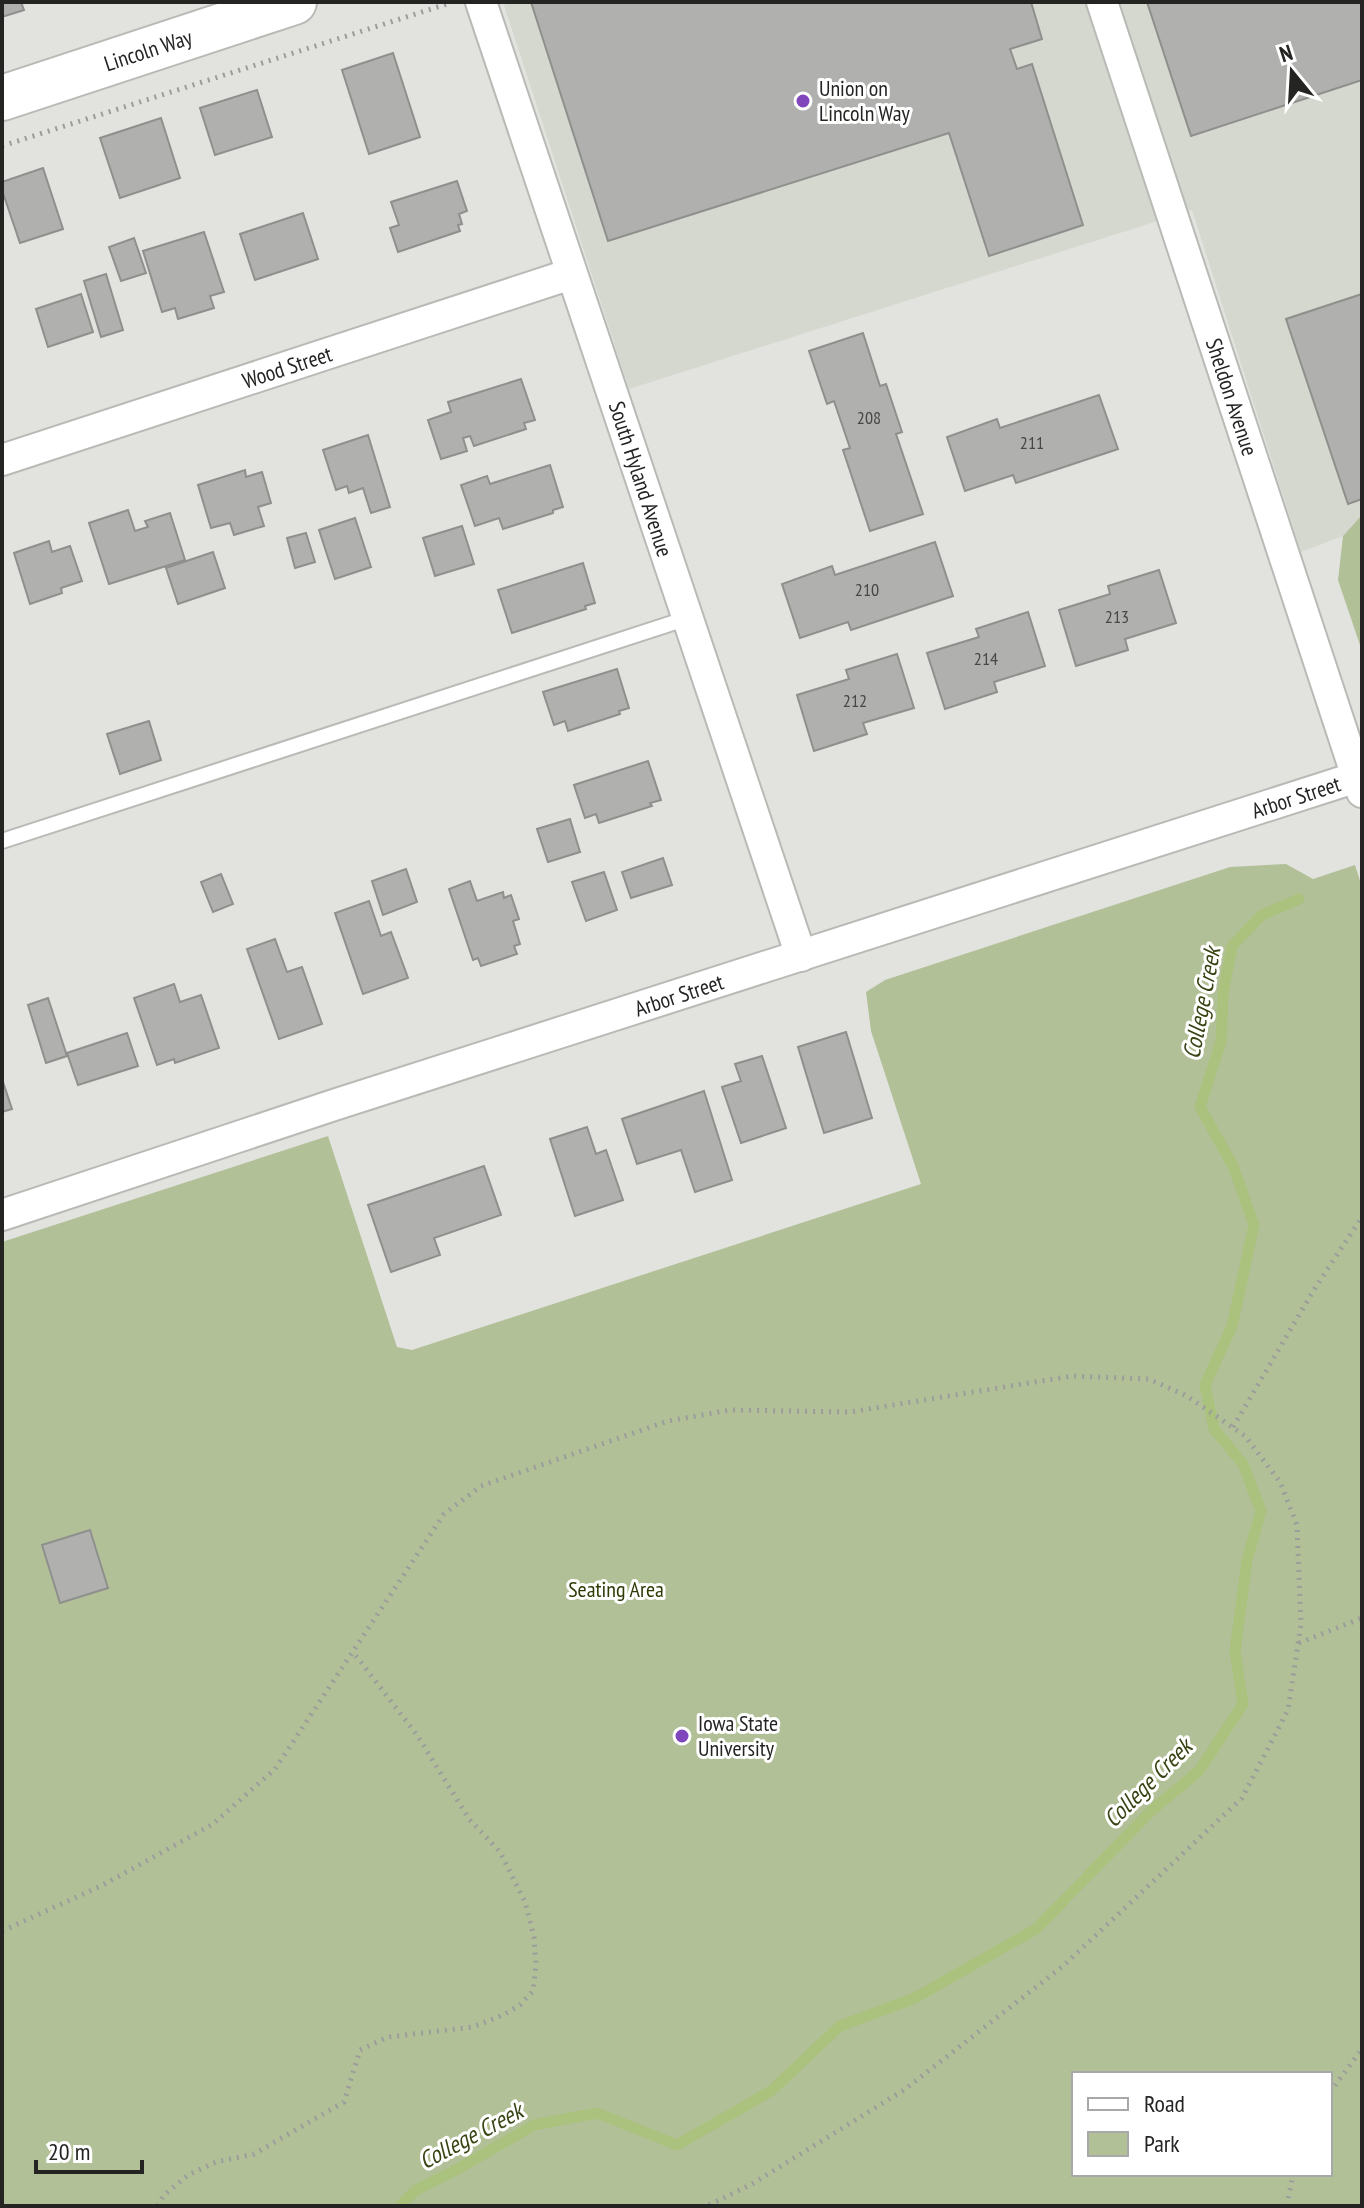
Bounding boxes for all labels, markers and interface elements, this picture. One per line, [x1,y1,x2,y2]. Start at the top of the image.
street label: Lincoln Way [101,22,196,77]
north arrow [1252,32,1332,112]
text: N [1276,38,1296,68]
place label: Union on Lincoln Way [819,74,910,127]
marker: Union on Lincoln Way [794,92,812,110]
street label: Sheldon Avenue [1200,335,1264,459]
street label: Wood Street [239,339,335,395]
street label: South Hyland Avenue [603,398,679,560]
house number: 208 [857,406,881,429]
house number: 211 [1020,431,1044,454]
house number: 210 [855,578,879,601]
house number: 213 [1105,605,1129,628]
house number: 214 [974,647,998,670]
house number: 212 [843,689,867,712]
street label: Arbor Street [1248,770,1344,824]
water label: College Creek [1175,942,1228,1061]
street label: Arbor Street [631,968,727,1022]
park label: Seating Area [568,1575,664,1603]
place label: Iowa State University [698,1709,778,1762]
marker: Iowa State University [673,1727,691,1745]
water label: College Creek [1097,1730,1201,1834]
legend [1072,2072,1332,2176]
text: Road [1144,2088,1185,2119]
water label: College Creek [414,2094,530,2176]
scale bar [36,2124,142,2174]
text: Park [1144,2128,1180,2159]
text: 20 m [48,2136,90,2167]

